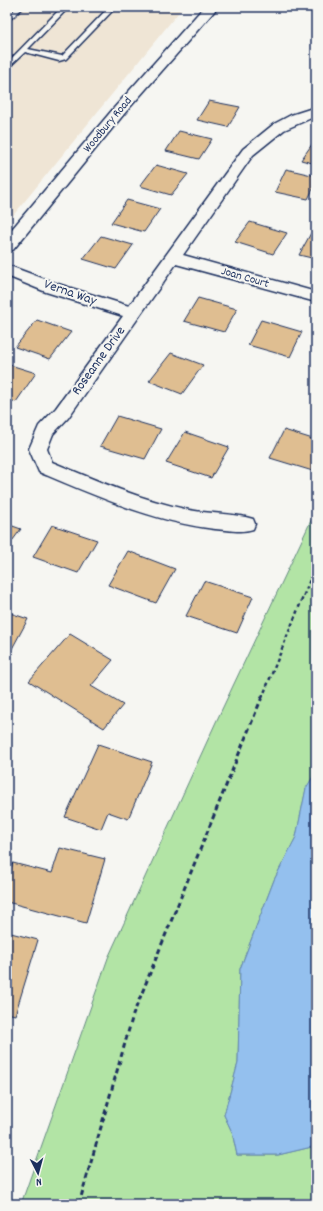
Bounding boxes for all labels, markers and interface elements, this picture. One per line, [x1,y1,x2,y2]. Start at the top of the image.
street label: Woodbury Road [80,93,136,157]
street label: Joan Court [219,263,271,293]
street label: Verna Way [41,275,99,311]
street label: Roseanne Drive [67,322,131,400]
north arrow [18,1153,58,1193]
text: N [35,1173,42,1189]

